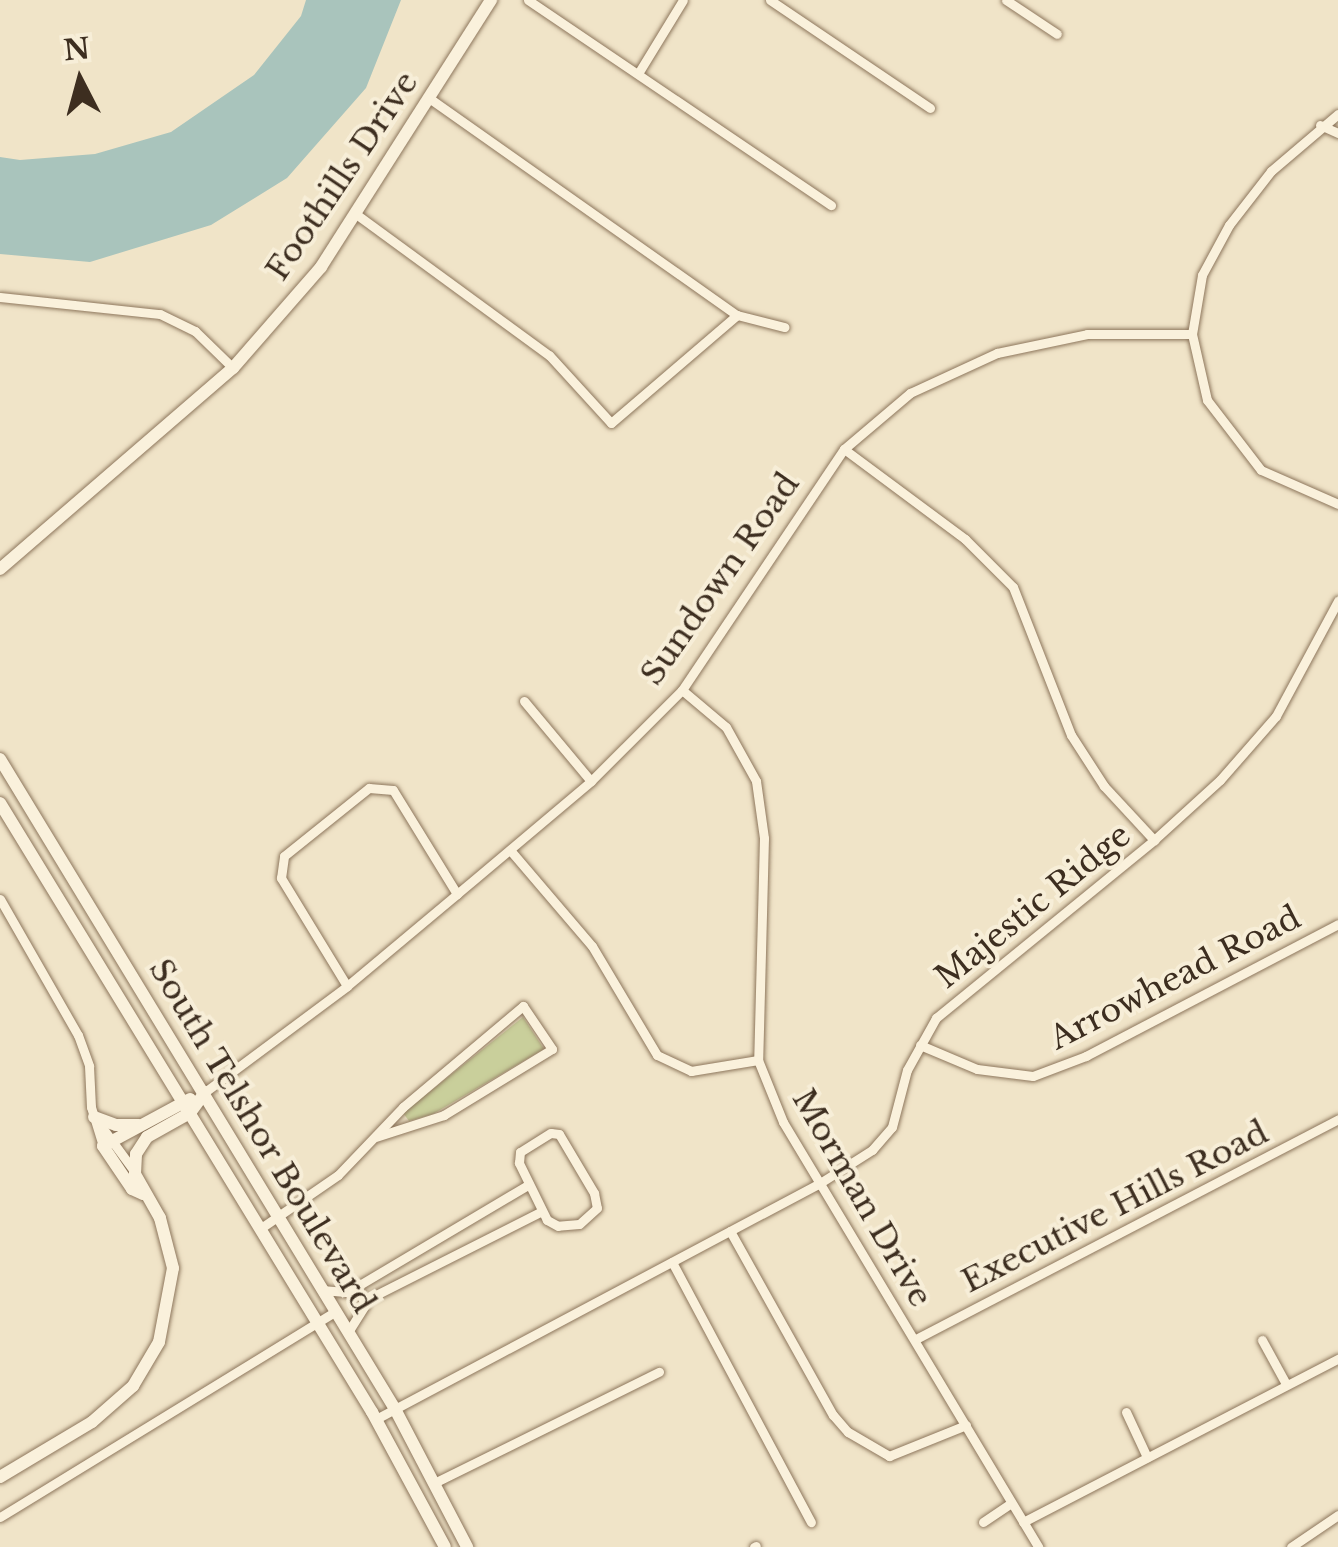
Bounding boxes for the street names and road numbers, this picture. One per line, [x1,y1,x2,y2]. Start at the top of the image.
street label: Foothills Drive [258,65,426,287]
street label: Sundown Road [633,466,807,692]
street label: Majestic Ridge [928,816,1138,996]
street label: Arrowhead Road [1043,898,1307,1058]
street label: South Telshor Boulevard [140,951,384,1321]
street label: Morman Drive [784,1082,940,1314]
street label: Executive Hills Road [956,1113,1274,1301]

